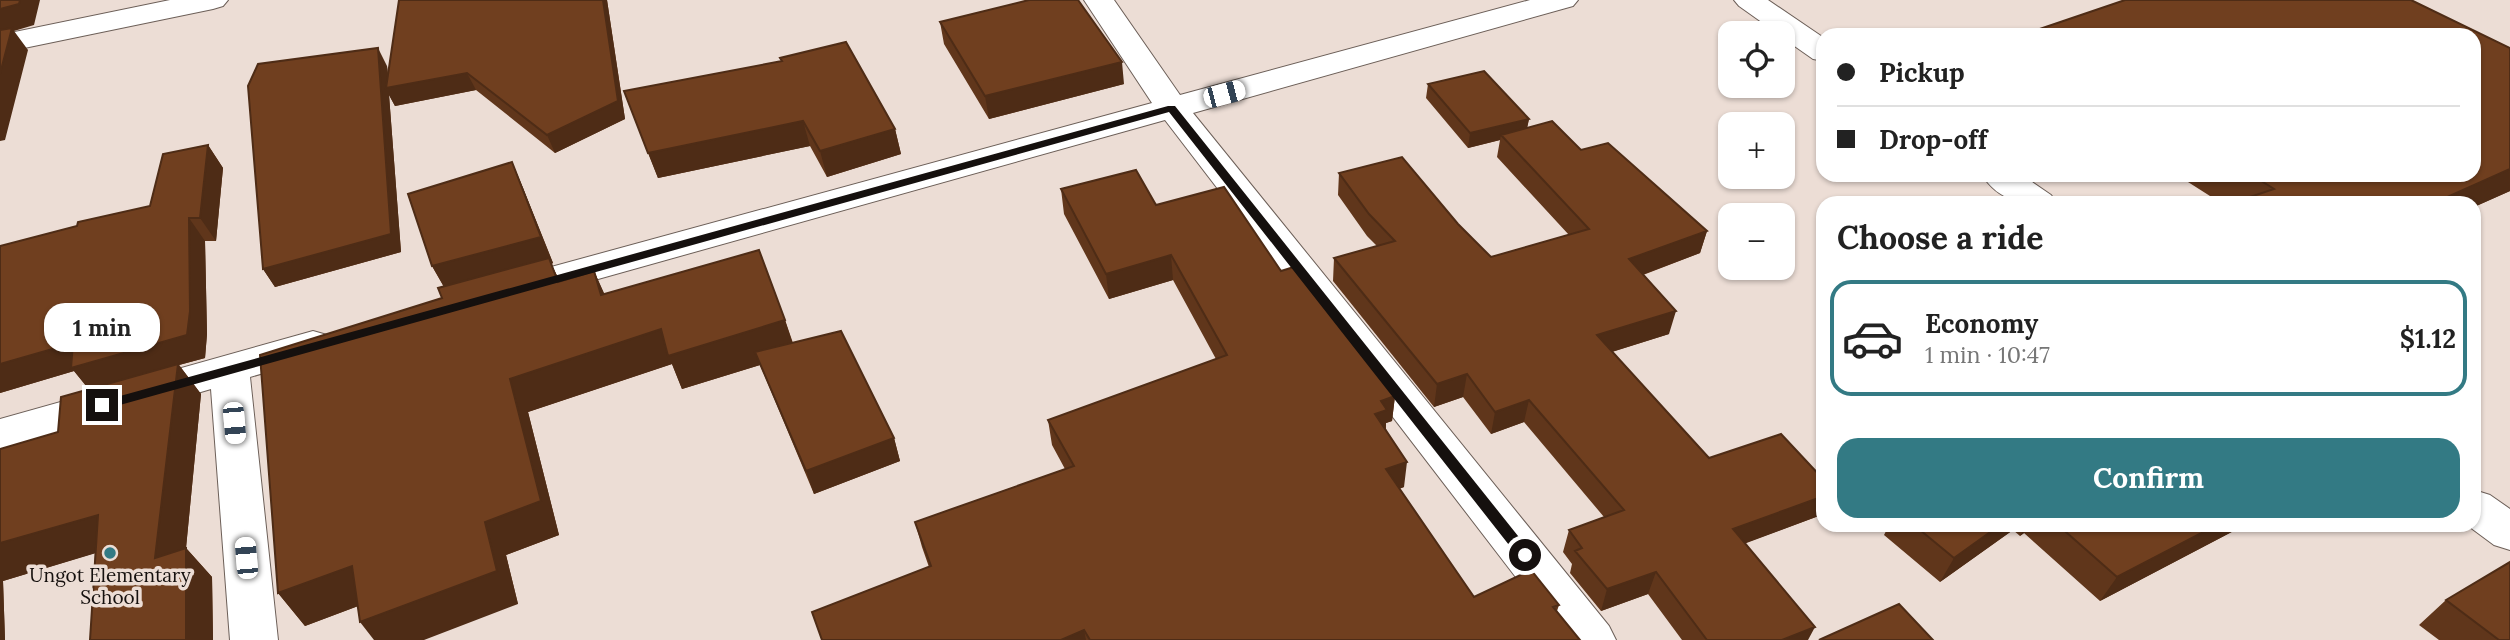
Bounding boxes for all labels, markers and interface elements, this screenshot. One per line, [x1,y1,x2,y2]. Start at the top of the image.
map controls [1718,21,1795,280]
button: locate [1718,21,1795,98]
text: Pickup [1879,56,1965,89]
car [1201,78,1248,110]
button: + [1718,112,1795,189]
text: Drop-off [1879,123,1987,156]
button: − [1718,203,1795,280]
text: Choose a ride [1837,217,2044,258]
callout: 1 min [44,304,160,352]
icon: car [1841,307,1904,370]
text: Economy [1925,307,2038,340]
text: 1 min [73,313,131,342]
text: $1.12 [2400,322,2456,355]
text: 1 min · 10:47 [1925,340,2050,369]
route end [86,389,118,421]
car [222,401,247,445]
button: Confirm [1837,438,2460,518]
car [234,536,259,580]
route start [1509,539,1541,571]
marker: Ungot Elementary School [102,545,118,561]
place label: Ungot Elementary School [29,563,191,609]

